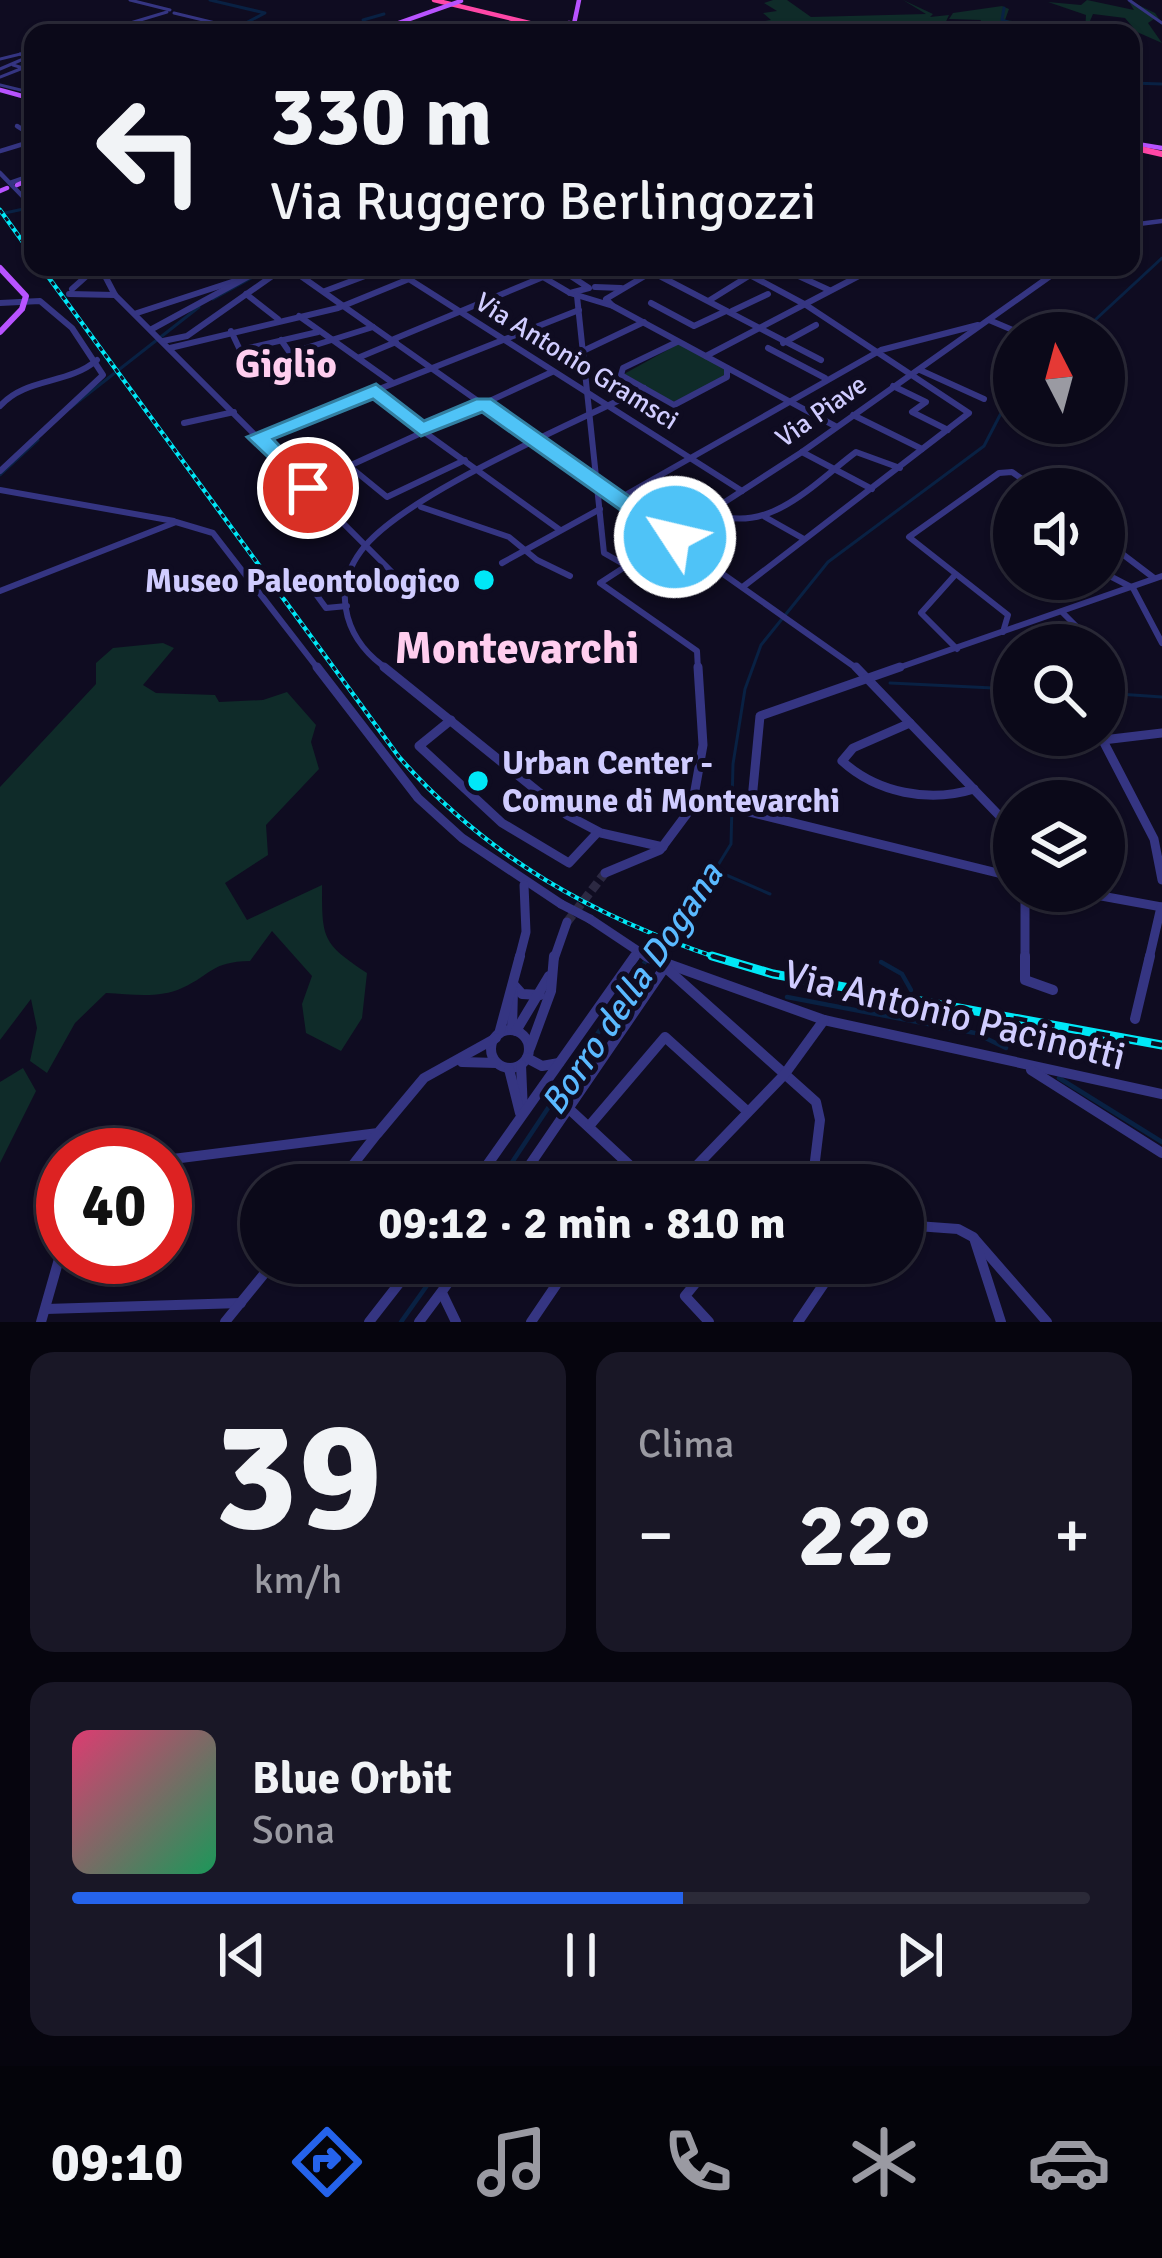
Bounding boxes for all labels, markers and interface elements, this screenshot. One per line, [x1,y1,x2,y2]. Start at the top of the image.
text: 330 m [270,65,492,169]
icon: left [72,72,228,228]
text: Via Ruggero Berlingozzi [270,168,816,235]
street label: Via Antonio Gramsci [469,286,684,437]
north arrow [993,312,1125,444]
map controls [993,312,1125,912]
district label: Giglio [235,340,337,388]
street label: Via Piave [769,368,873,455]
pin [257,437,359,539]
icon: arrive [275,455,341,521]
button: sound [993,468,1125,600]
position arrow [612,474,738,600]
place label: Museo Paleontologico [145,561,460,602]
marker: Museo Paleontologico [471,567,497,593]
district label: Montevarchi [394,621,640,676]
button: search [993,624,1125,756]
place label: Urban Center - Comune di Montevarchi [502,743,840,822]
marker: Urban Center - Comune di Montevarchi [465,768,491,794]
button: layers [993,780,1125,912]
water label: Borro della Dogana [531,853,734,1123]
street label: Via Antonio Pacinotti [779,949,1131,1081]
speed limit sign: 40 [36,1128,192,1284]
text: 09:12 · 2 min · 810 m [378,1196,786,1251]
text: 39 [214,1381,382,1574]
text: Clima [638,1420,734,1468]
text: 22° [797,1480,931,1591]
text: − [638,1495,674,1576]
text: + [1054,1495,1090,1576]
text: km/h [254,1556,342,1604]
text: Blue Orbit [252,1751,452,1806]
text: Sona [252,1806,335,1854]
icon: previous [209,1922,275,1988]
icon: pause [548,1922,614,1988]
icon: next [887,1922,953,1988]
icon: directions [285,2120,369,2204]
icon: music [470,2120,554,2204]
icon: phone [656,2120,740,2204]
icon: climate [842,2120,926,2204]
icon: car [1027,2120,1111,2204]
text: 09:10 [51,2129,183,2196]

